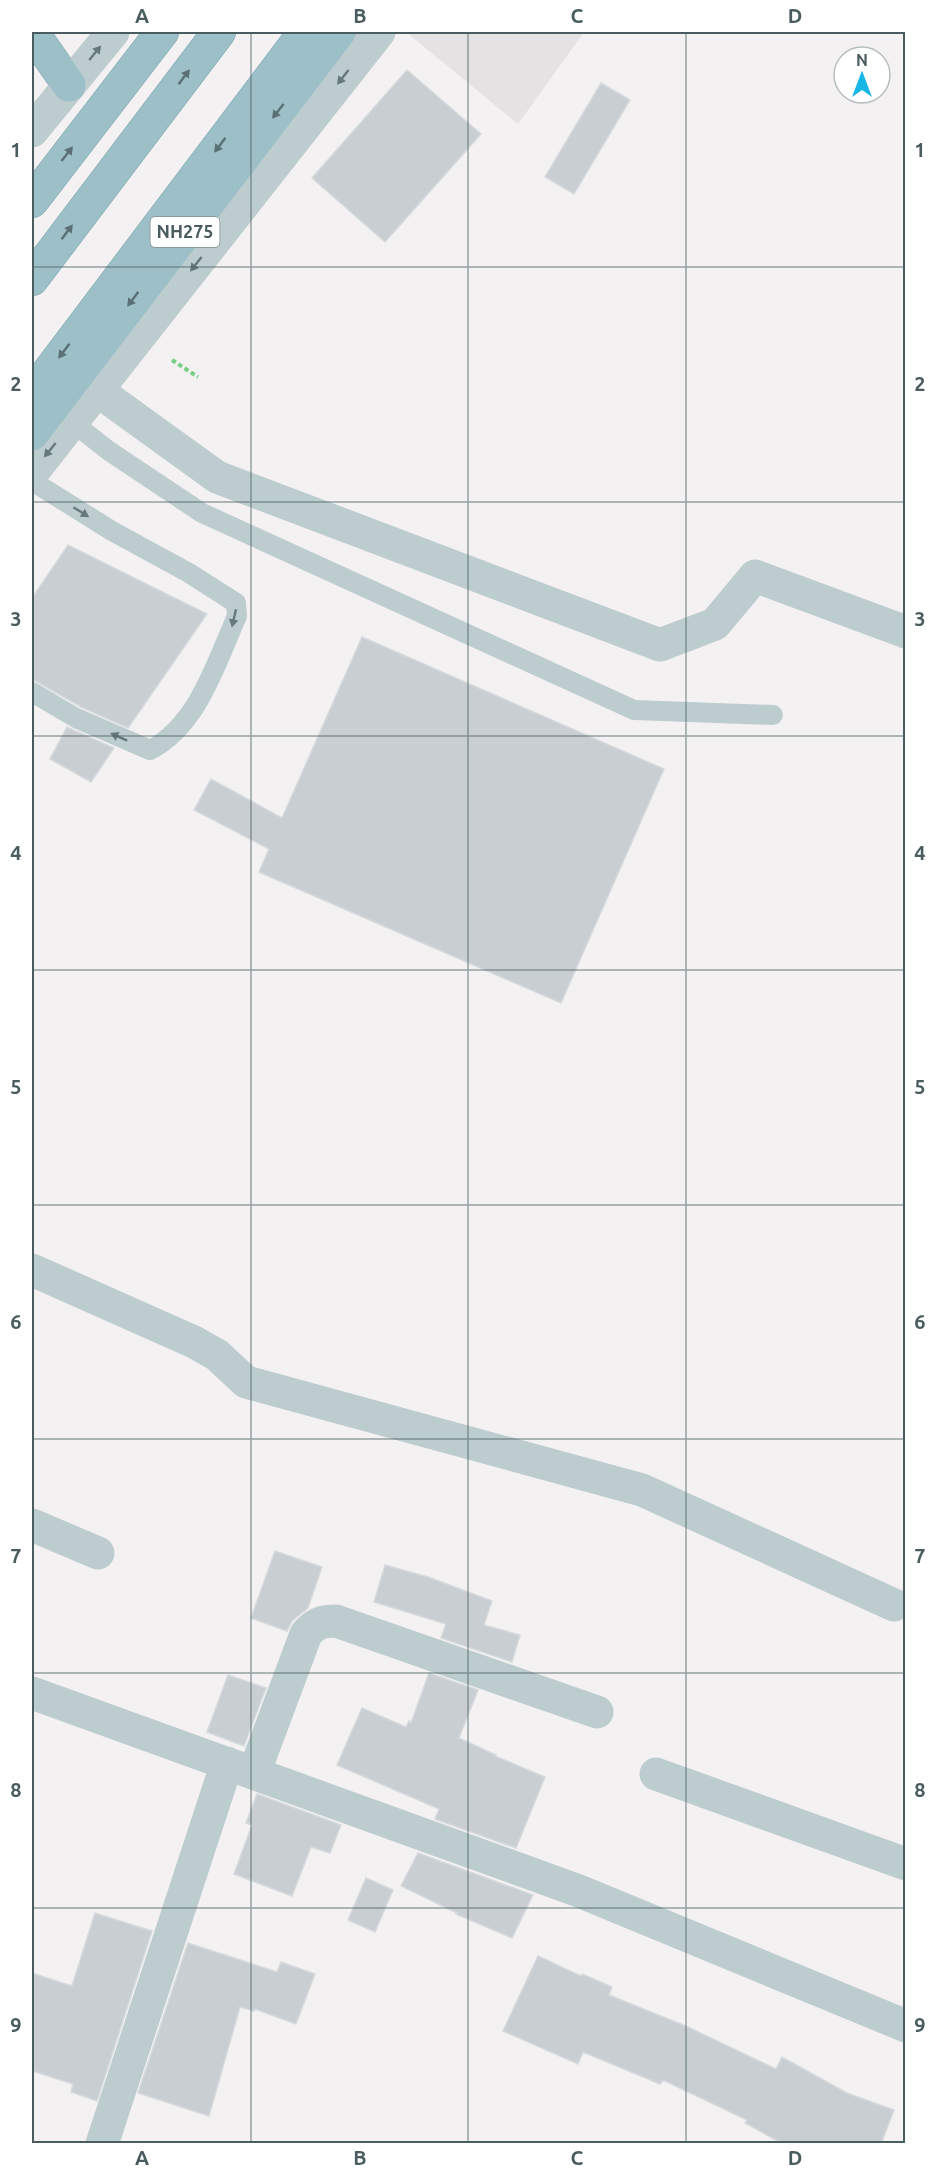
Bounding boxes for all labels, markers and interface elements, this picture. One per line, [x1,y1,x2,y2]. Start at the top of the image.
text: A [135,4,149,27]
text: B [353,4,367,27]
text: C [571,4,584,27]
text: D [788,4,802,27]
one-way arrow [89,45,102,61]
north arrow [832,45,892,105]
text: N [856,51,868,69]
one-way arrow [178,69,190,84]
one-way arrow [337,70,349,85]
one-way arrow [271,103,284,119]
text: 1 [10,138,22,161]
one-way arrow [214,138,226,153]
text: 1 [914,138,926,161]
one-way arrow [61,147,73,162]
road number: NH275 [150,217,219,247]
one-way arrow [60,225,72,240]
one-way arrow [191,256,203,271]
one-way arrow [128,292,140,307]
one-way arrow [58,343,70,359]
text: 2 [10,372,22,395]
text: 2 [914,372,926,395]
one-way arrow [44,442,57,457]
one-way arrow [73,507,89,518]
text: 3 [10,607,22,630]
text: 3 [914,607,926,630]
one-way arrow [229,609,238,628]
one-way arrow [111,732,128,741]
text: 4 [10,841,22,864]
text: 4 [914,841,926,864]
text: 5 [10,1075,22,1098]
text: 5 [914,1075,926,1098]
text: 6 [10,1310,22,1333]
text: 6 [914,1310,926,1333]
text: 7 [10,1544,22,1567]
text: 7 [914,1544,926,1567]
text: 8 [10,1778,22,1801]
text: 8 [914,1778,926,1801]
text: 9 [10,2013,22,2036]
text: 9 [914,2013,926,2036]
text: A [135,2146,149,2169]
text: B [353,2146,367,2169]
text: C [571,2146,584,2169]
text: D [788,2146,802,2169]

